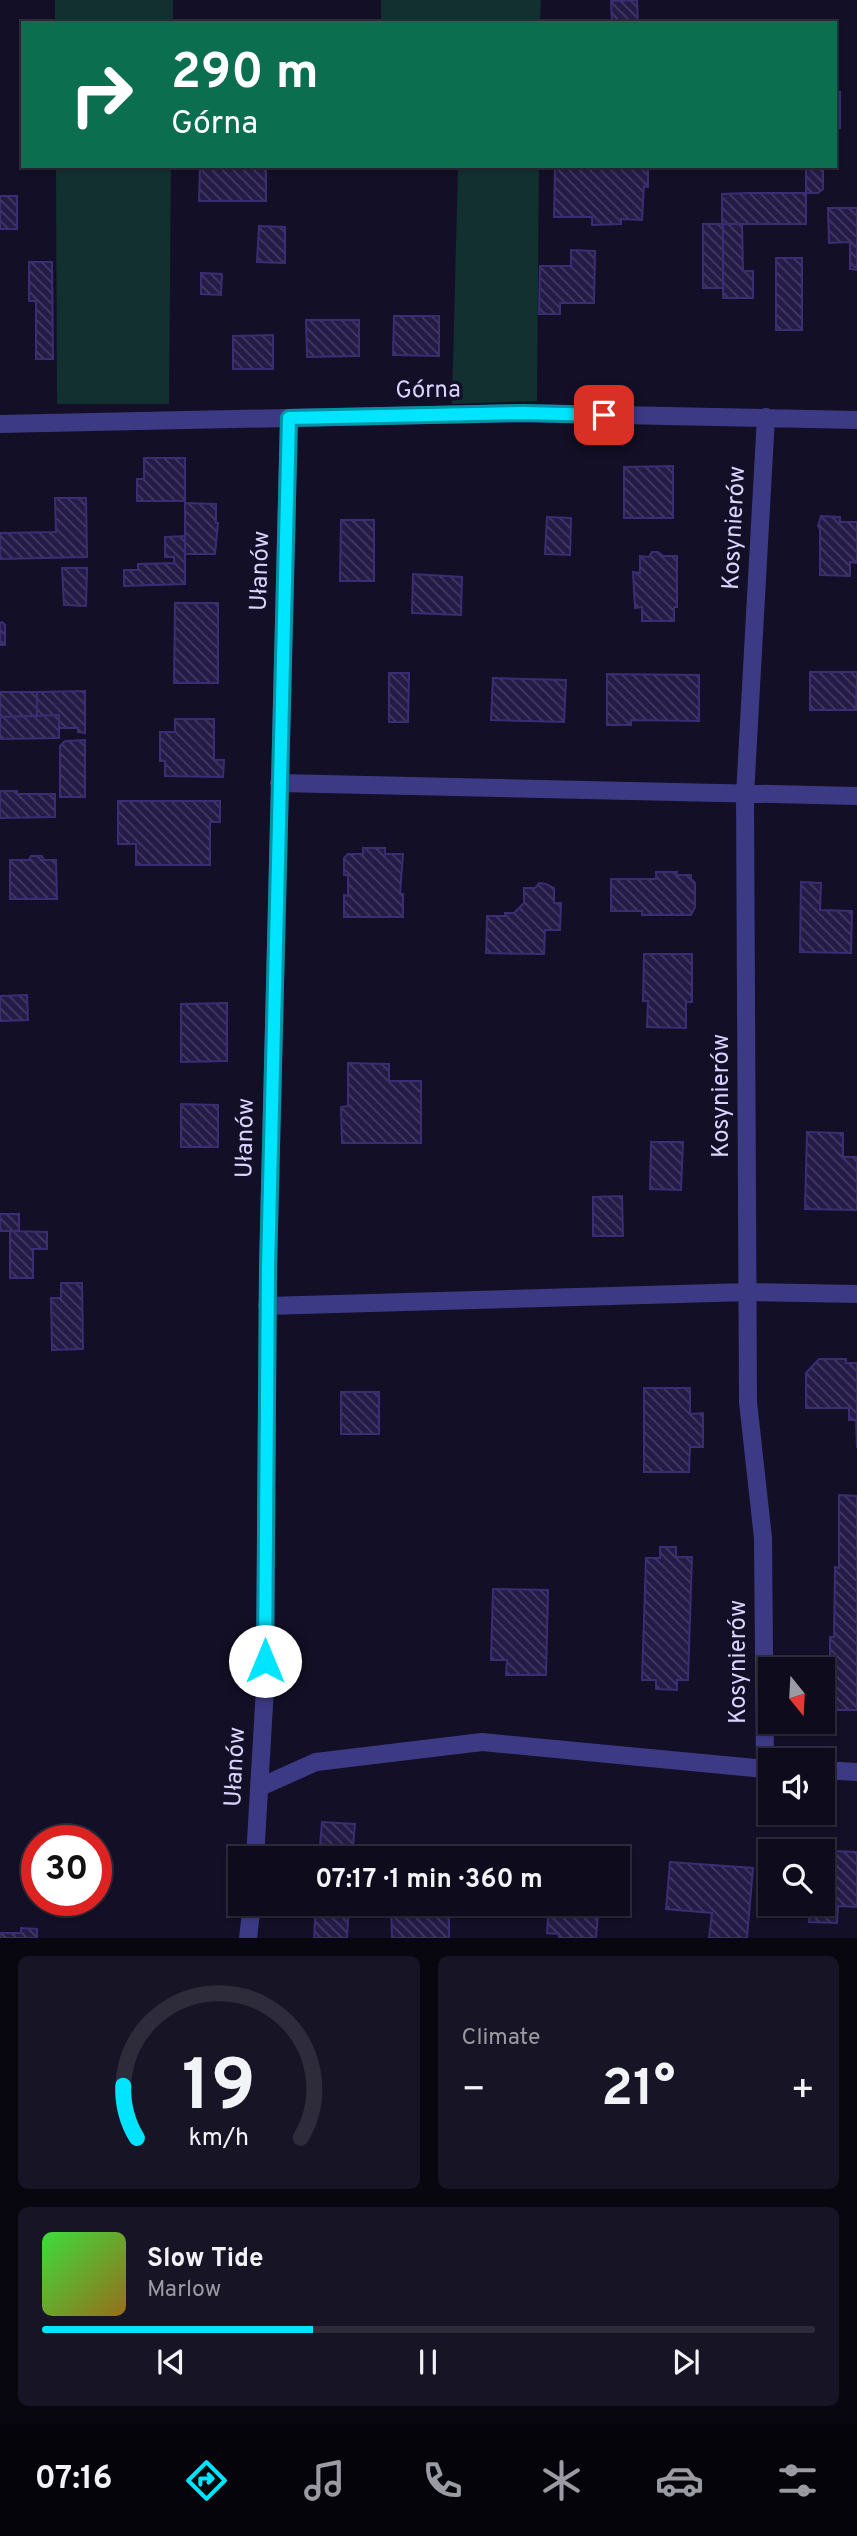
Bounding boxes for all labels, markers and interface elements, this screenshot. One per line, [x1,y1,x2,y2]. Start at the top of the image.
text: 290 m [171,44,319,106]
icon: right [56,49,147,140]
text: Górna [171,105,258,145]
street label: Górna [395,375,461,407]
pin [574,385,634,445]
icon: arrive [585,396,623,434]
street label: Kosynierów [717,465,753,591]
street label: Ułanów [245,530,277,612]
street label: Kosynierów [707,1034,737,1158]
street label: Ułanów [230,1098,262,1178]
street label: Kosynierów [724,1600,754,1724]
position arrow [228,1624,302,1698]
north arrow [758,1657,835,1734]
map controls [758,1657,835,1916]
street label: Ułanów [219,1726,253,1808]
button: sound [758,1748,835,1825]
speed limit sign: 30 [21,1825,112,1916]
button: search [758,1839,835,1916]
text: 07:17 · 1 min · 360 m [315,1864,543,1897]
text: Climate [462,2024,540,2053]
text: 19 [182,2045,256,2137]
text: 21° [601,2058,675,2124]
text: − [462,2067,486,2116]
text: + [790,2067,815,2116]
text: km/h [188,2123,249,2155]
text: Slow Tide [147,2243,264,2276]
text: Marlow [147,2276,221,2305]
icon: previous [152,2343,190,2381]
icon: pause [409,2343,447,2381]
icon: next [667,2343,705,2381]
icon: directions [182,2456,231,2505]
icon: music [300,2456,349,2505]
icon: phone [418,2456,467,2505]
icon: climate [537,2456,586,2505]
icon: car [655,2456,704,2505]
icon: filters [773,2456,822,2505]
text: 07:16 [35,2460,113,2500]

